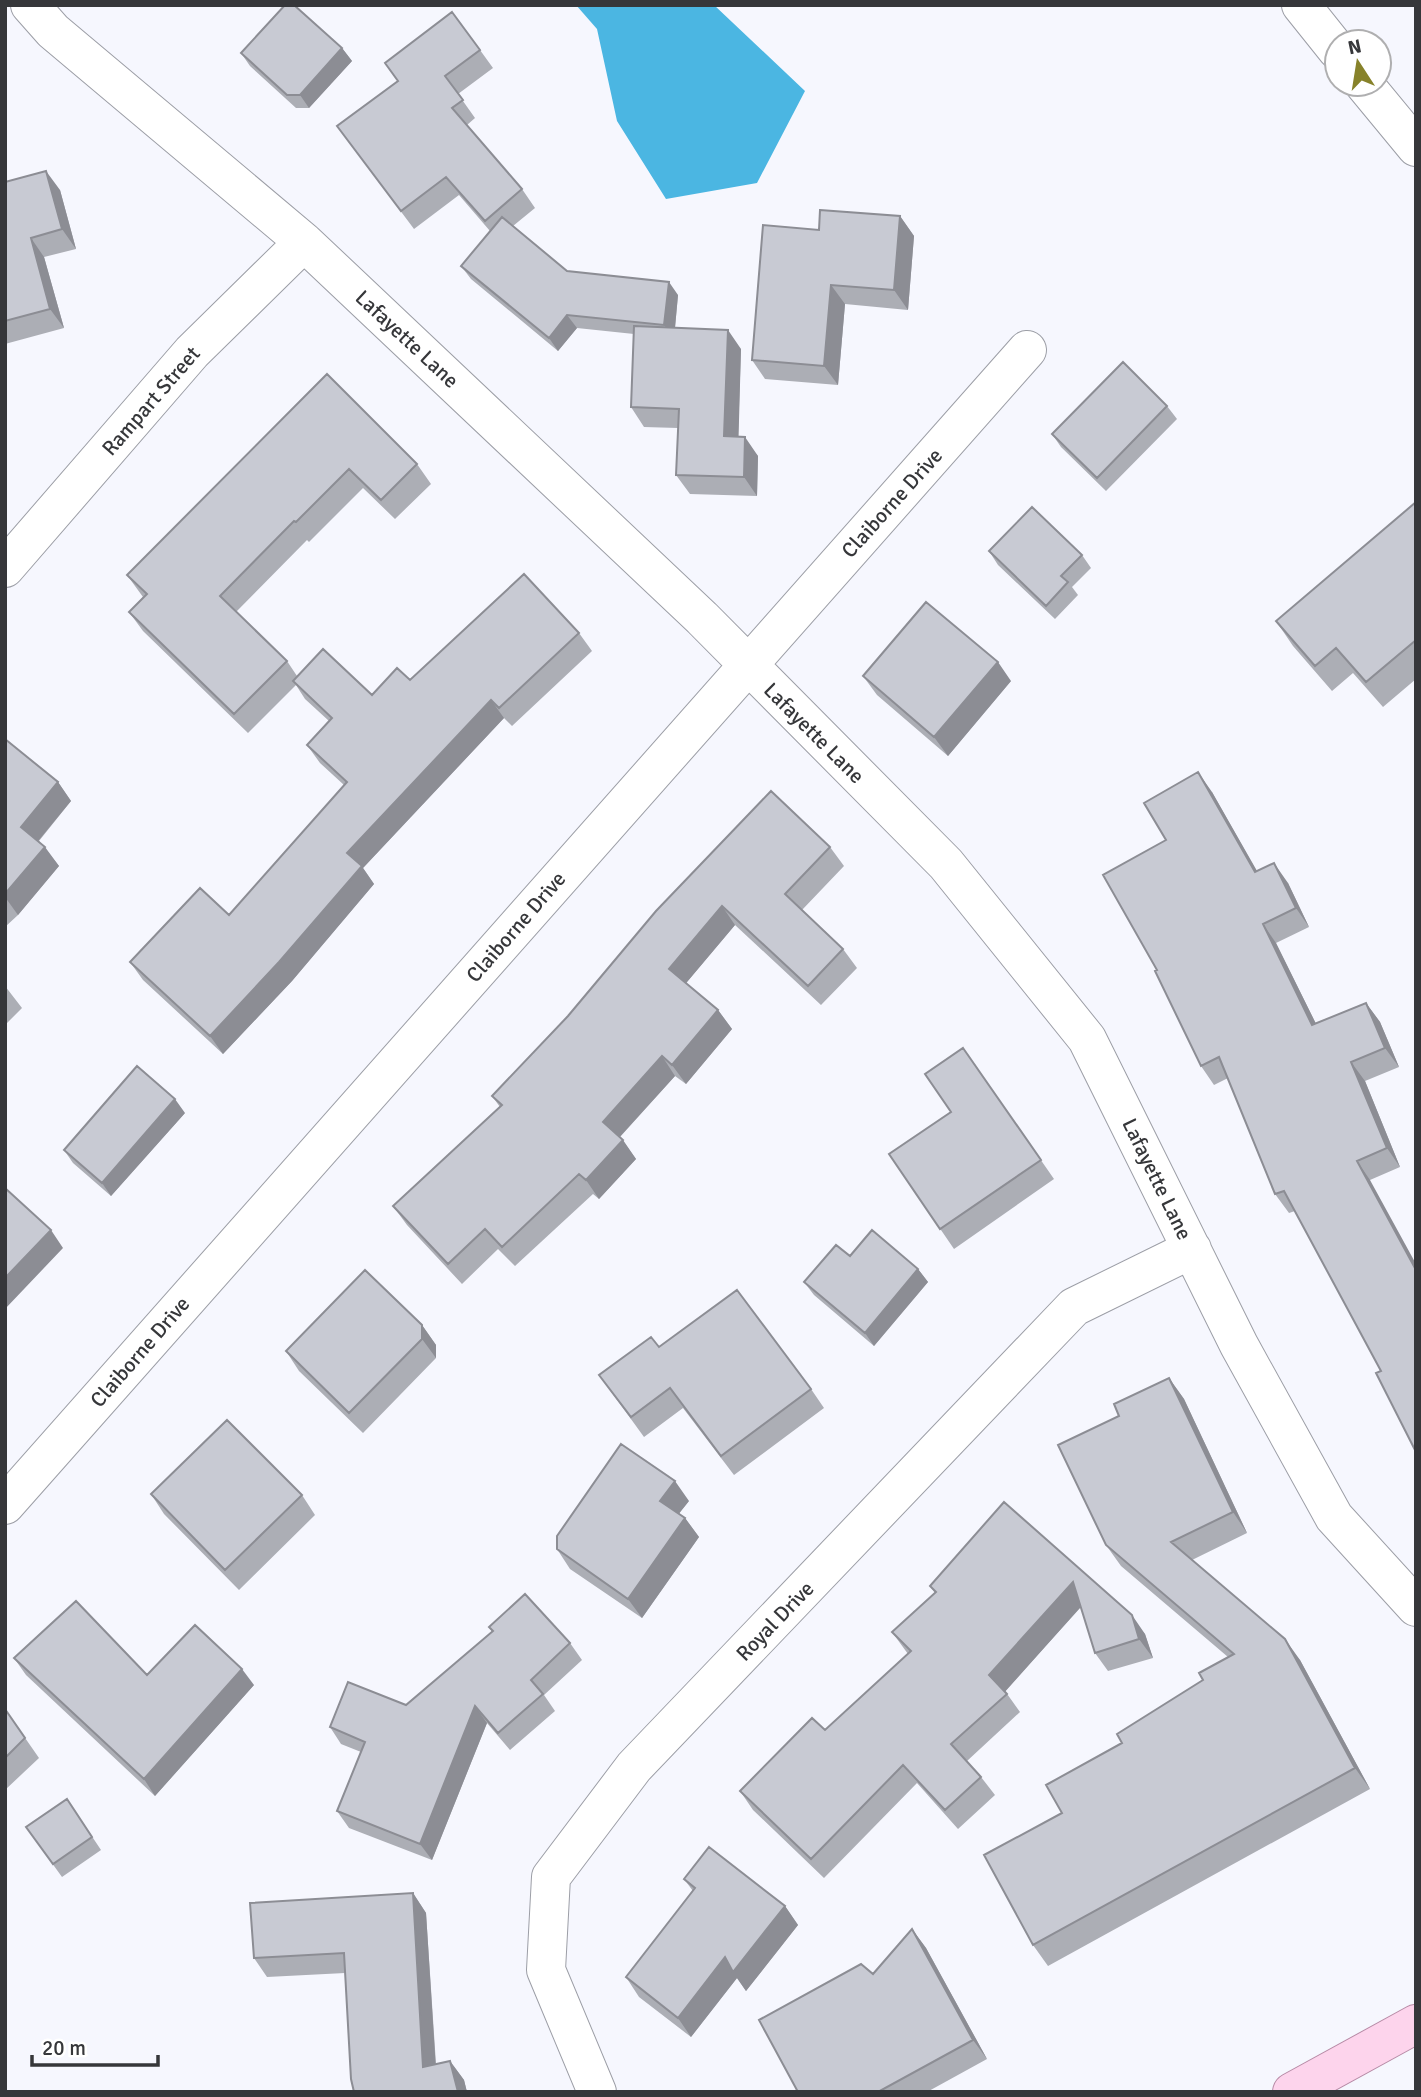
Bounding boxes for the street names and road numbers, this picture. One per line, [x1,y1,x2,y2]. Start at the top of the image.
street label: Lafayette Lane [350,285,464,393]
street label: Rampart Street [96,341,206,461]
street label: Claiborne Drive [836,443,948,563]
street label: Lafayette Lane [758,677,870,789]
street label: Claiborne Drive [461,866,571,988]
street label: Lafayette Lane [1116,1114,1198,1244]
street label: Claiborne Drive [85,1291,195,1413]
street label: Royal Drive [731,1576,819,1666]

